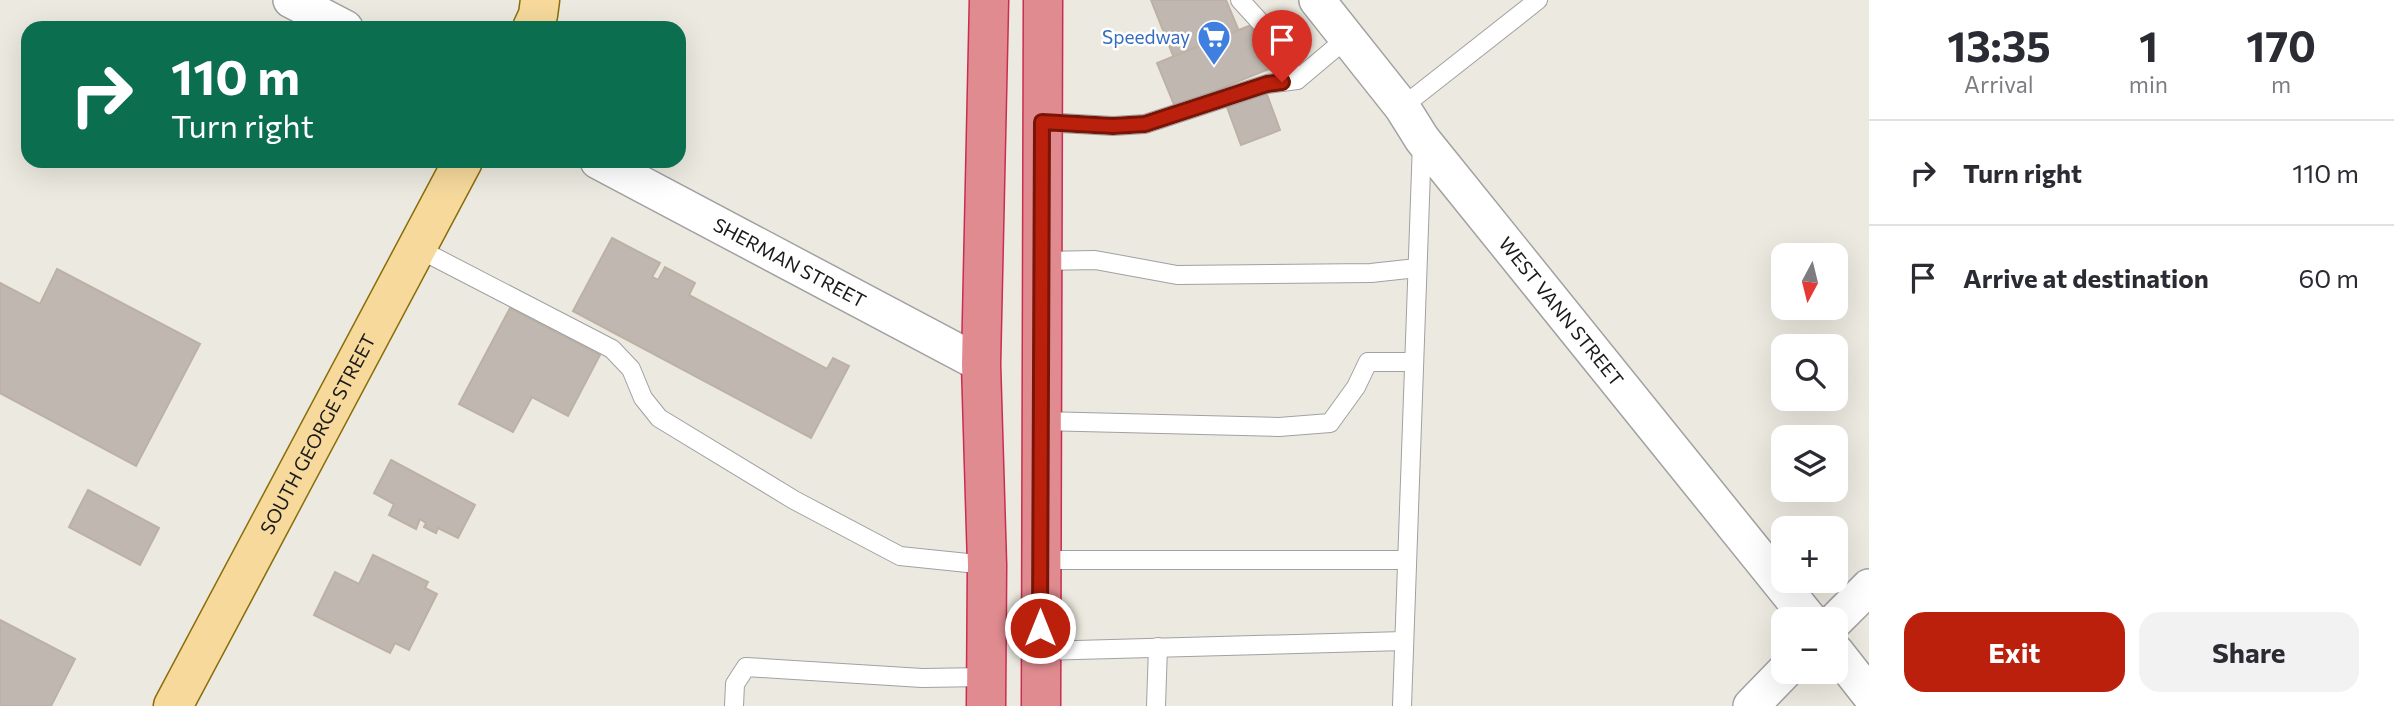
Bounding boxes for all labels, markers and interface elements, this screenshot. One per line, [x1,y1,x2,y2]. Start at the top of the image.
pin [1252,10,1312,82]
supermarket icon: Speedway [1195,18,1233,67]
text: 13:35 [1947,19,2051,71]
text: 1 [2139,19,2158,71]
text: 170 [2246,19,2316,71]
icon: arrive [1263,21,1301,59]
place label: Speedway [1102,25,1190,48]
text: 110 m [171,45,300,105]
icon: right [56,49,147,140]
text: Arrival [1964,70,2034,98]
text: min [2129,70,2168,98]
text: m [2271,70,2291,98]
text: Turn right [171,105,314,145]
icon: right [1904,154,1942,192]
text: Turn right [1963,157,2082,188]
text: 110 m [2292,157,2359,188]
street label: SHERMAN STREET [710,212,870,312]
street label: WEST VANN STREET [1494,232,1629,390]
north arrow [1771,243,1848,320]
map controls [1771,243,1848,684]
icon: arrive [1904,259,1942,297]
text: Arrive at destination [1963,262,2209,293]
text: 60 m [2299,262,2359,293]
street label: SOUTH GEORGE STREET [255,330,380,538]
button: search [1771,334,1848,411]
button: layers [1771,425,1848,502]
button: + [1771,516,1848,593]
position arrow [1003,591,1077,665]
button: − [1771,607,1848,684]
button: Exit [1904,612,2125,692]
button: Share [2139,612,2359,692]

